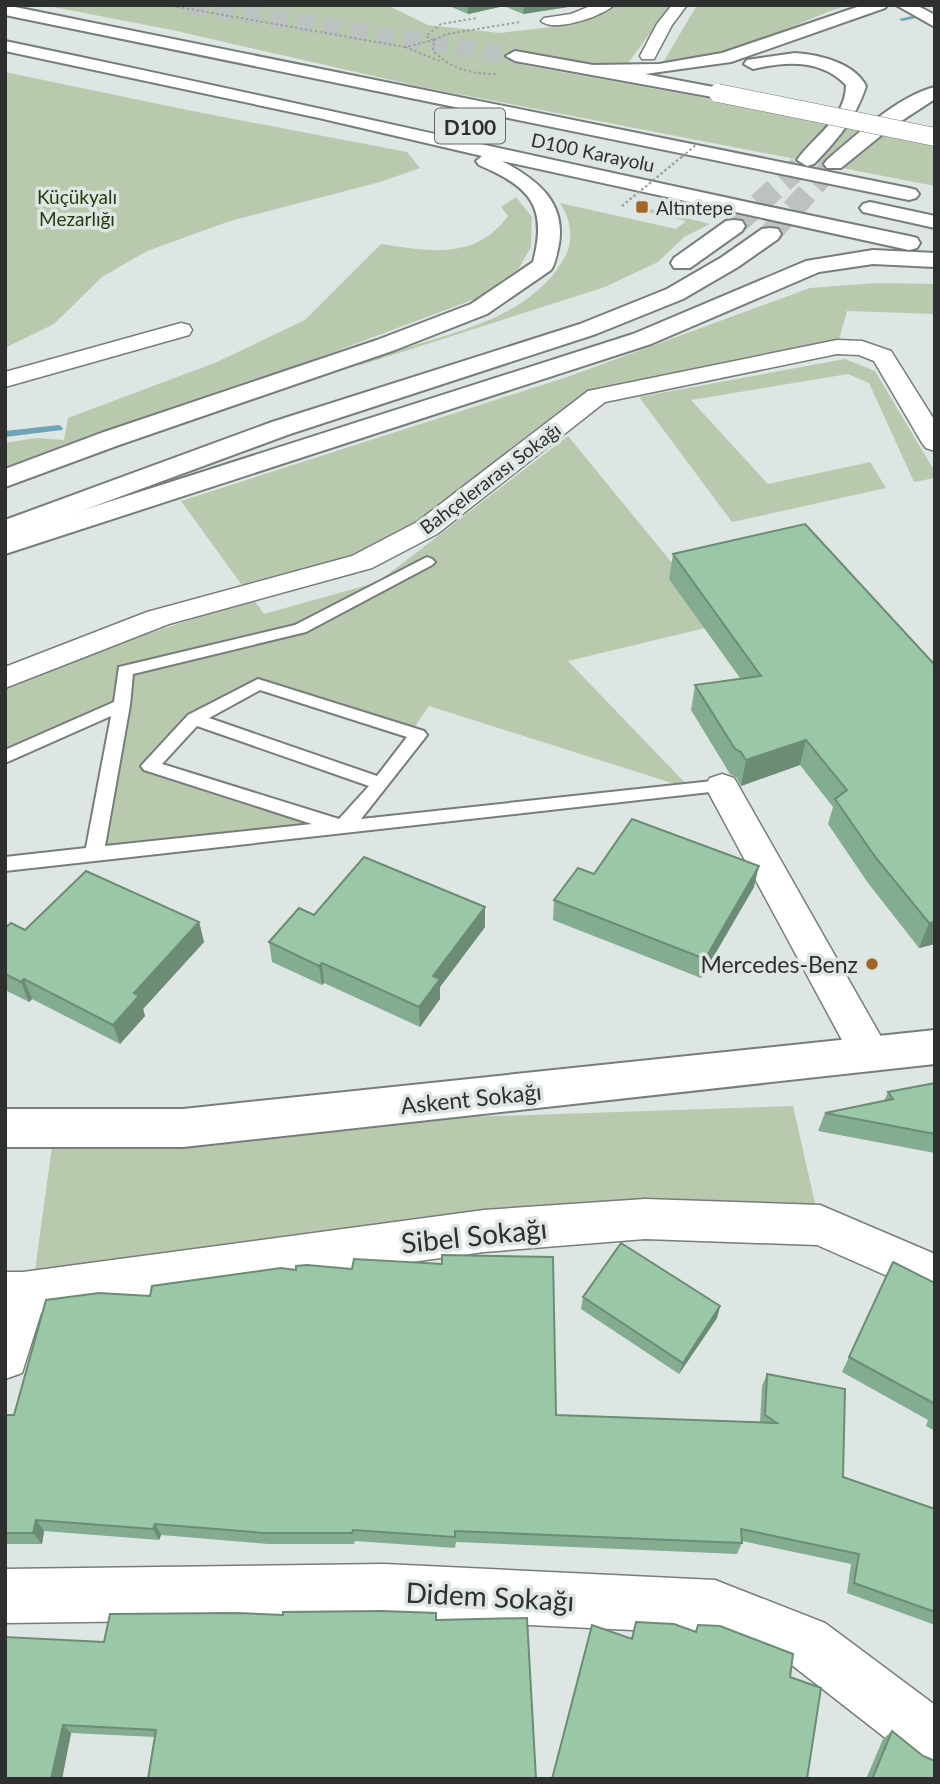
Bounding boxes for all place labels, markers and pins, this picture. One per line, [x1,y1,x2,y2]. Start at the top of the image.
place label: Altıntepe [656,196,733,219]
marker: Altıntepe [634,199,650,215]
place label: Mercedes-Benz [700,950,858,978]
marker: Mercedes-Benz [864,956,880,972]

